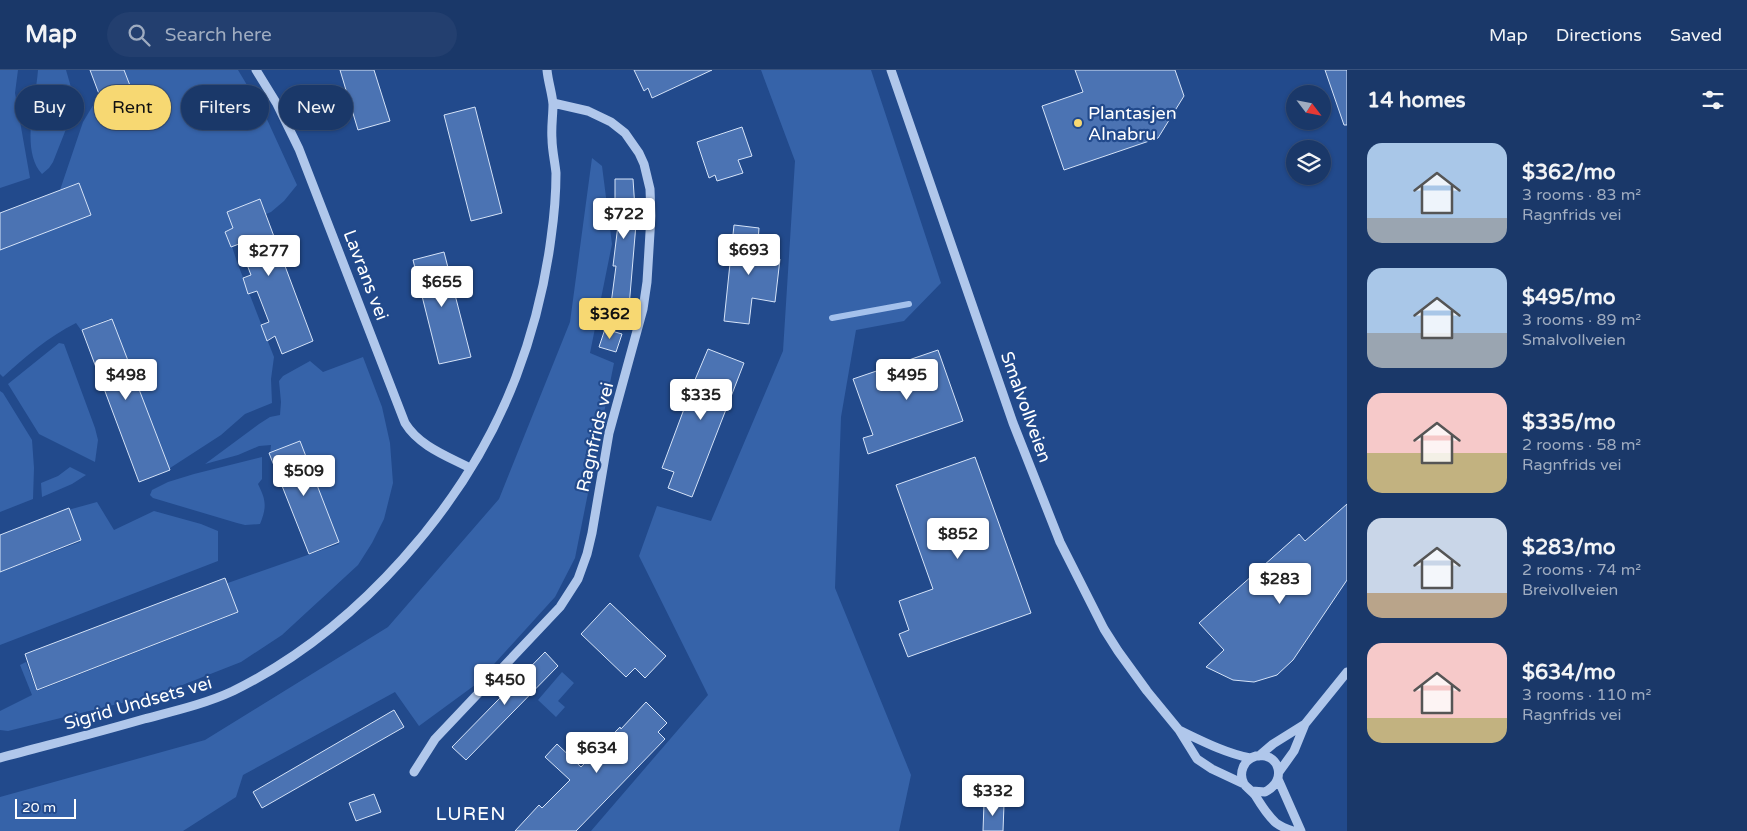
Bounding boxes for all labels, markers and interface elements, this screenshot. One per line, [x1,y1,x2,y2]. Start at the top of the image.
search box [107,12,457,57]
text: Map [25,20,77,49]
icon: search [125,21,153,49]
text: Search here [165,24,272,46]
text: Map [1489,24,1528,46]
text: Directions [1556,24,1642,46]
text: Saved [1670,24,1722,46]
chip: Buy [15,85,84,130]
chip: Rent [94,85,171,130]
chip: Filters [181,85,269,130]
chip: New [279,85,353,130]
north arrow [1286,85,1331,130]
map controls [1286,85,1331,185]
icon: filters [1699,86,1727,114]
text: 14 homes [1367,88,1466,113]
place label: Plantasjen Alnabru [1088,102,1177,145]
marker: Plantasjen Alnabru [1072,117,1084,129]
button: layers [1286,140,1331,185]
text: $362/mo [1522,160,1616,185]
icon: home [1407,163,1467,223]
text: 3 rooms · 83 m² [1522,185,1641,205]
pin: $722 [594,198,654,240]
text: $722 [604,204,644,224]
text: Ragnfrids vei [1522,205,1622,225]
street label: Lavrans vei [339,227,393,323]
pin: $277 [239,234,299,277]
pin: $693 [719,234,779,276]
text: $693 [729,240,769,260]
text: $277 [249,241,289,261]
pin: $655 [412,266,472,308]
text: $655 [422,272,462,292]
text: $495/mo [1522,285,1616,310]
icon: home [1407,288,1467,348]
pin: $362 [580,298,640,340]
text: $362 [590,304,630,324]
text: 3 rooms · 89 m² [1522,310,1641,330]
text: Smalvollveien [1522,330,1626,350]
street label: Smalvollveien [996,348,1056,466]
pin: $498 [96,358,156,401]
pin: $495 [877,358,937,401]
text: $498 [106,365,146,385]
text: $495 [887,365,927,385]
pin: $335 [671,378,731,421]
street label: Ragnfrids vei [572,380,618,494]
text: $335 [681,385,721,405]
text: $335/mo [1522,410,1616,435]
icon: home [1407,413,1467,473]
text: 2 rooms · 58 m² [1522,435,1641,455]
pin: $509 [274,454,334,497]
text: Ragnfrids vei [1522,455,1622,475]
text: $509 [284,461,324,481]
pin: $852 [928,518,988,560]
text: $852 [938,524,978,544]
text: $283/mo [1522,535,1616,560]
icon: home [1407,538,1467,598]
text: 2 rooms · 74 m² [1522,560,1641,580]
pin: $283 [1250,562,1310,605]
text: $283 [1260,569,1300,589]
text: Breivollveien [1522,580,1618,600]
text: $634/mo [1522,660,1616,685]
icon: home [1407,663,1467,723]
pin: $450 [475,664,535,706]
text: $450 [485,670,525,690]
street label: Sigrid Undsets vei [61,671,215,735]
text: 3 rooms · 110 m² [1522,685,1651,705]
text: Ragnfrids vei [1522,705,1622,725]
pin: $634 [567,732,627,774]
text: $634 [577,738,617,758]
pin: $332 [963,774,1023,817]
text: $332 [973,781,1013,801]
scale bar [15,796,76,819]
text: 20 m [22,799,56,816]
district label: LUREN [436,803,506,825]

